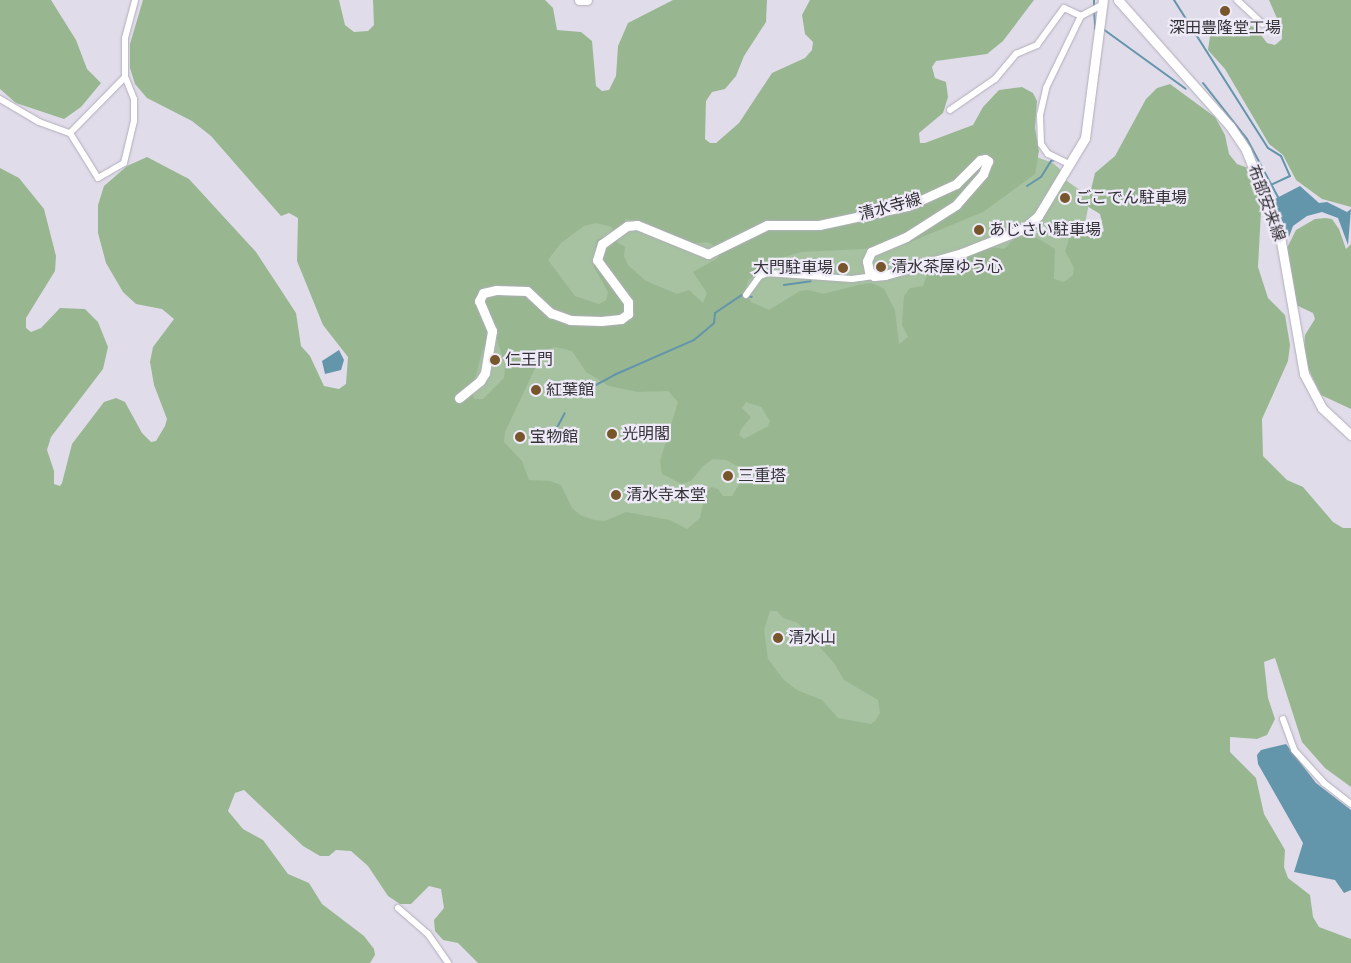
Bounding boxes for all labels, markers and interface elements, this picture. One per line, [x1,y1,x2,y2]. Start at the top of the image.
marker: 深田豊隆堂工場 [1219,5,1231,17]
place label: 深田豊隆堂工場 [1169,18,1281,38]
street label: 布部安来線 [1243,162,1289,244]
place label: ごこでん駐車場 [1075,188,1187,208]
street label: 清水寺線 [857,189,923,225]
marker: ごこでん駐車場 [1059,192,1071,204]
place label: あじさい駐車場 [989,220,1101,240]
marker: あじさい駐車場 [973,224,985,236]
place label: 清水茶屋ゆう心 [891,257,1003,277]
place label: 大門駐車場 [753,258,833,278]
marker: 清水茶屋ゆう心 [875,261,887,273]
marker: 大門駐車場 [837,262,849,274]
place label: 仁王門 [505,350,553,370]
marker: 仁王門 [489,354,501,366]
place label: 紅葉館 [546,380,594,400]
marker: 紅葉館 [530,384,542,396]
place label: 光明閣 [622,424,670,444]
place label: 宝物館 [530,427,578,447]
marker: 光明閣 [606,428,618,440]
marker: 宝物館 [514,431,526,443]
place label: 三重塔 [738,466,786,486]
marker: 三重塔 [722,470,734,482]
place label: 清水寺本堂 [626,485,706,505]
marker: 清水寺本堂 [610,489,622,501]
place label: 清水山 [788,628,836,648]
marker: 清水山 [772,632,784,644]

